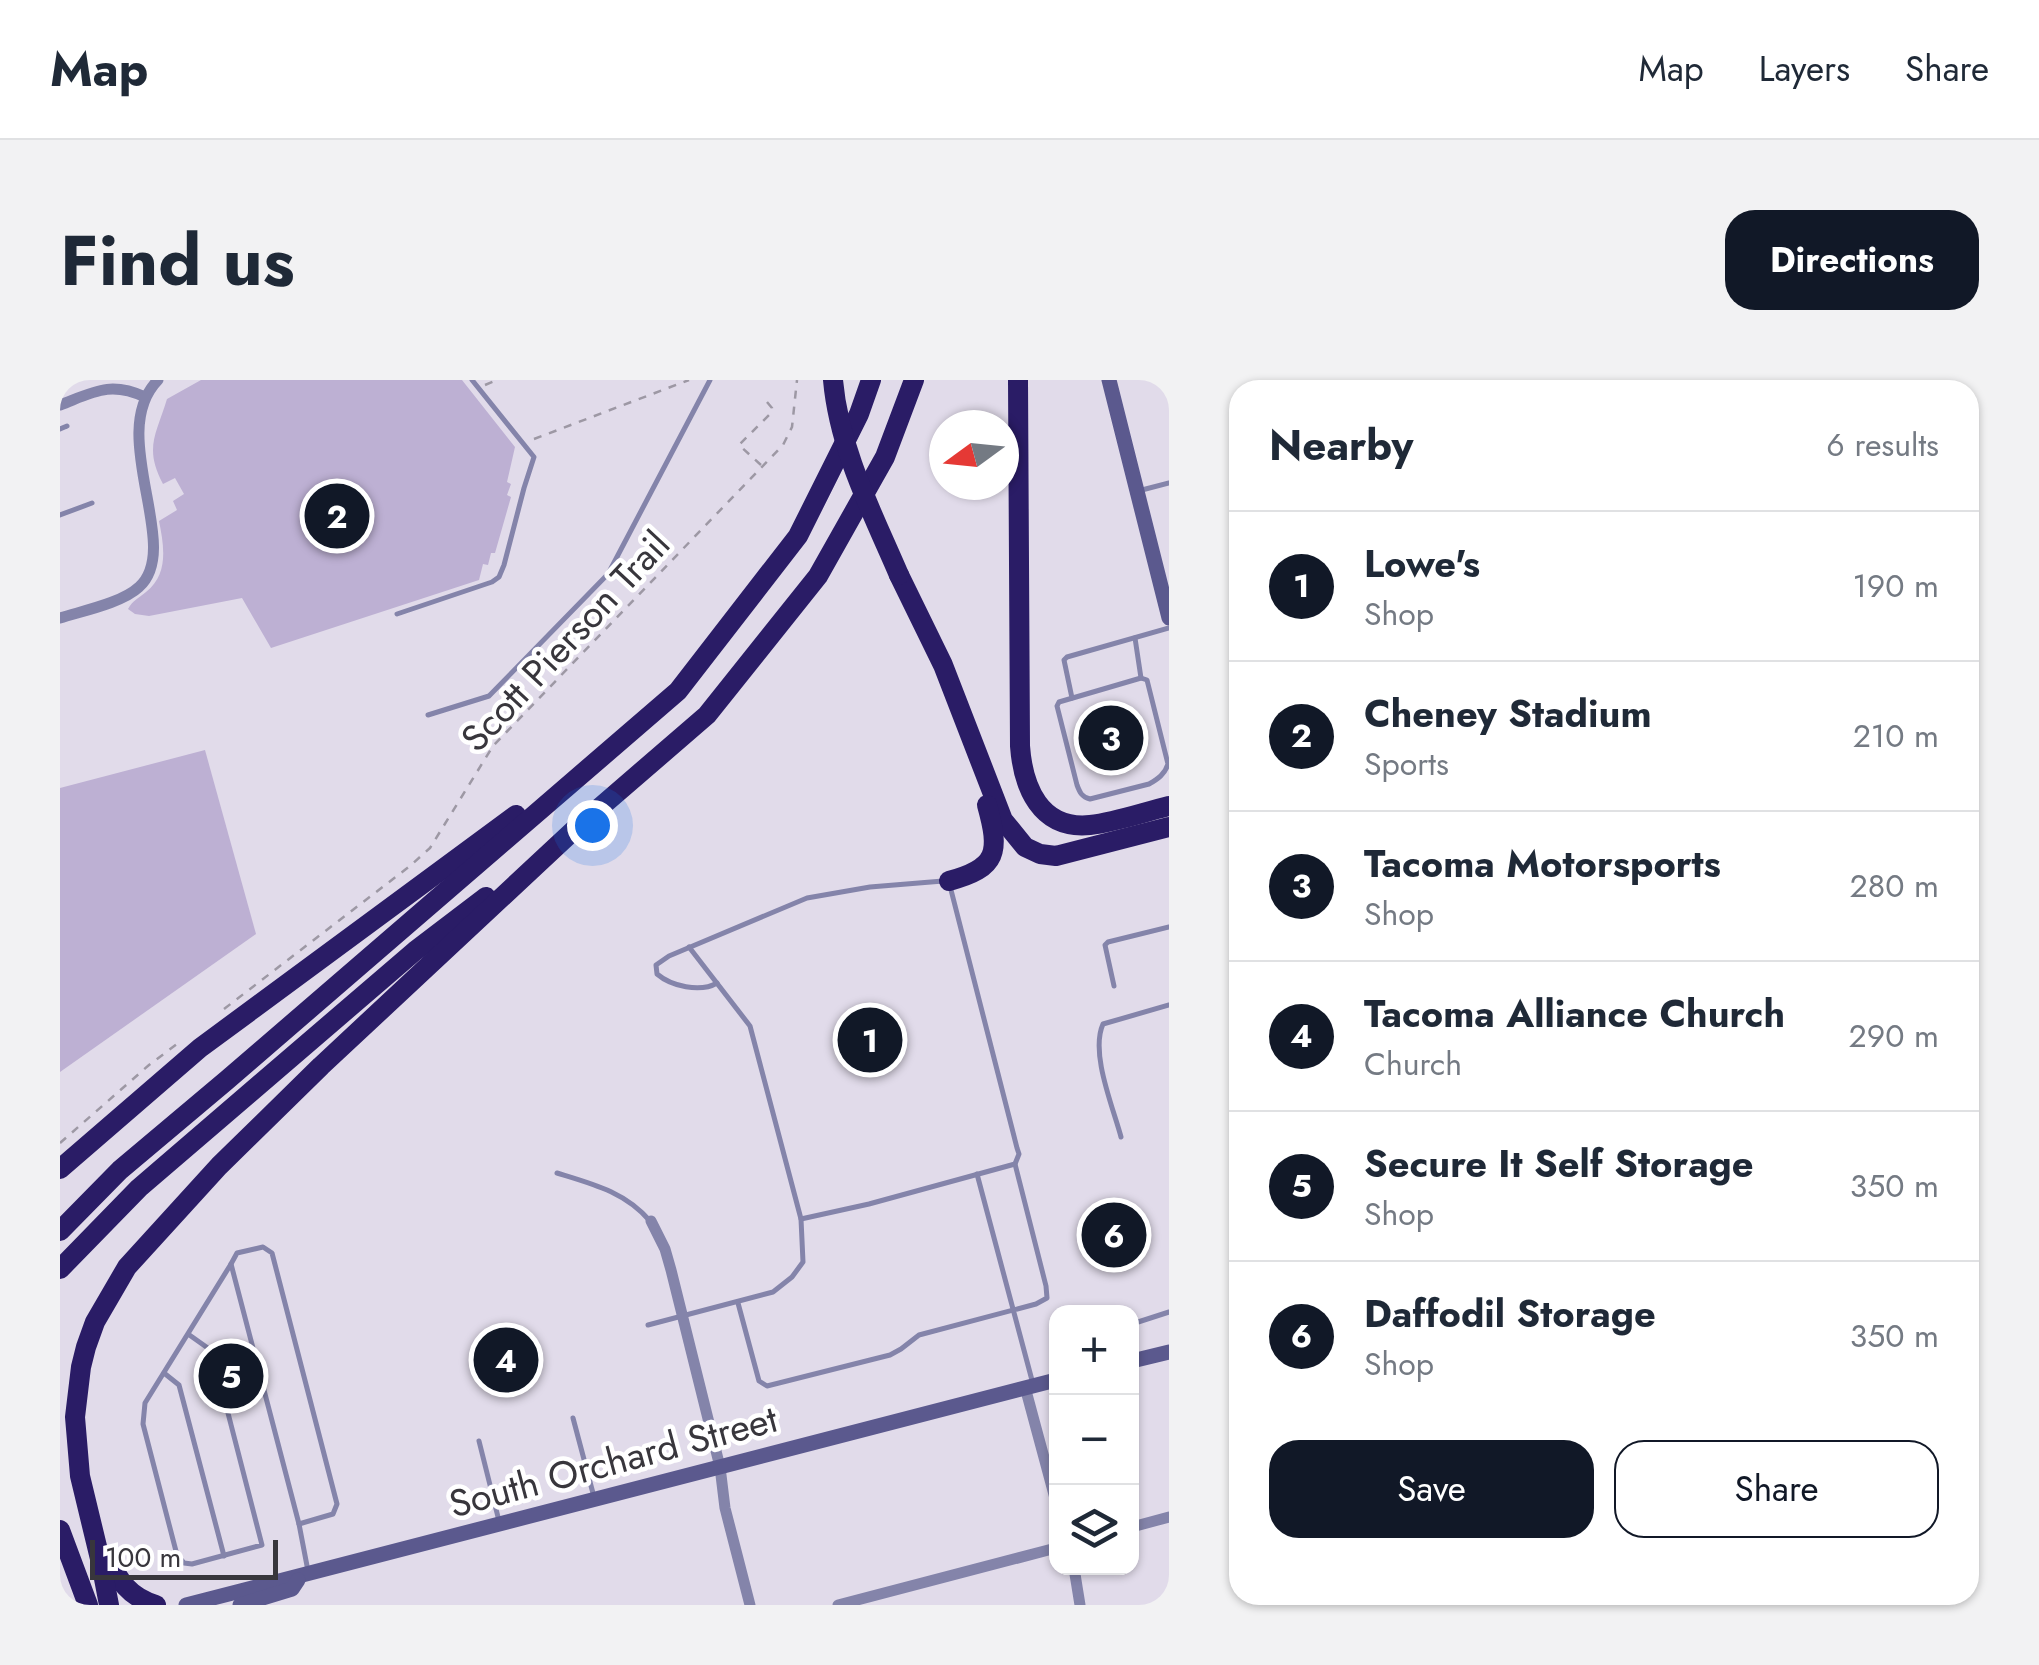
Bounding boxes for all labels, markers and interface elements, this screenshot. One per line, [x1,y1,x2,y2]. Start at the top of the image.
text: Map [50,35,148,104]
text: Map [1639,44,1704,94]
text: Layers [1759,44,1850,94]
text: Share [1905,44,1989,94]
text: Find us [60,210,295,311]
button: Directions [1725,210,1979,310]
north arrow [929,410,1019,500]
text: Nearby [1269,415,1413,476]
text: 6 results [1826,422,1939,468]
pin: 2 [304,478,370,554]
street label: Scott Pierson Trail [448,518,682,764]
text: Lowe's [1364,536,1480,591]
text: 1 [1293,563,1310,609]
text: 190 m [1852,563,1939,609]
text: Shop [1364,591,1434,637]
text: Cheney Stadium [1364,686,1652,741]
pin: 3 [1078,700,1144,776]
text: 2 [1291,713,1312,759]
text: 210 m [1853,713,1939,759]
text: Sports [1364,741,1449,787]
your location [567,800,618,851]
text: Tacoma Motorsports [1364,836,1721,891]
text: 3 [1292,863,1311,909]
text: 280 m [1850,863,1939,909]
text: Shop [1364,891,1434,937]
text: Tacoma Alliance Church [1364,986,1785,1041]
pin: 1 [838,1002,902,1078]
text: 4 [1290,1013,1313,1059]
text: 290 m [1849,1013,1939,1059]
text: Church [1364,1041,1462,1087]
text: Secure It Self Storage [1364,1136,1754,1191]
text: 5 [1291,1163,1312,1209]
text: 350 m [1850,1163,1939,1209]
text: Shop [1364,1191,1434,1237]
pin: 6 [1082,1198,1146,1272]
text: Daffodil Storage [1364,1286,1656,1341]
map controls [1049,1305,1139,1575]
button: + [1049,1305,1139,1395]
text: 6 [1291,1313,1312,1359]
text: 350 m [1850,1313,1939,1359]
pin: 4 [474,1322,538,1398]
pin: 5 [198,1338,264,1414]
text: Shop [1364,1341,1434,1387]
street label: South Orchard Street [443,1391,783,1531]
button: − [1049,1395,1139,1485]
button: Save [1269,1440,1594,1538]
button: Share [1614,1440,1939,1538]
button: layers [1049,1485,1139,1575]
scale bar [90,1535,278,1580]
text: 100 m [105,1537,181,1578]

